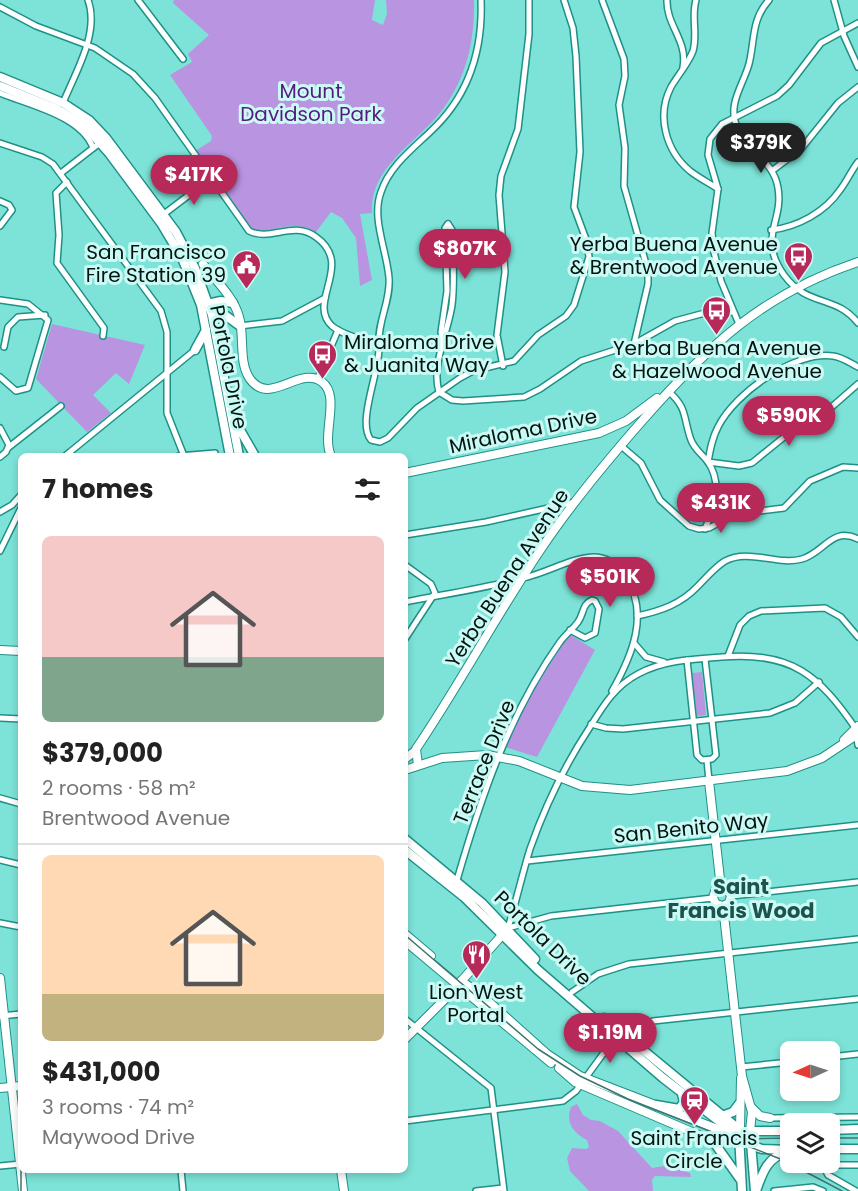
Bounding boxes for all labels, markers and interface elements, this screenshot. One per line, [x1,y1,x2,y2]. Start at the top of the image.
park label: Mount Davidson Park [240,77,382,128]
pin: $379K [719,123,803,174]
text: $379K [730,128,792,156]
pin: $417K [152,155,236,206]
text: $417K [165,160,223,188]
pin: $807K [423,229,507,280]
place label: Yerba Buena Avenue & Brentwood Avenue [570,230,778,281]
text: $807K [433,234,497,262]
place label: San Francisco Fire Station 39 [86,238,226,289]
bus stop icon: Yerba Buena Avenue & Brentwood Avenue [783,240,815,282]
public building icon: San Francisco Fire Station 39 [231,248,263,290]
bus stop icon: Yerba Buena Avenue & Hazelwood Avenue [701,294,733,336]
street label: Portola Drive [203,303,255,431]
place label: Miraloma Drive & Juanita Way [344,328,494,379]
place label: Yerba Buena Avenue & Hazelwood Avenue [612,334,822,385]
bus stop icon: Miraloma Drive & Juanita Way [307,338,339,380]
pin: $590K [747,396,831,447]
text: $590K [756,401,822,429]
street label: Miraloma Drive [447,402,599,460]
text: 7 homes [42,471,154,507]
icon: filters [351,473,384,506]
street label: Yerba Buena Avenue [439,483,575,673]
pin: $431K [679,483,763,534]
text: $431K [691,488,751,516]
pin: $501K [568,557,652,608]
text: $501K [580,562,640,590]
icon: home [159,575,267,683]
street label: Terrace Drive [446,696,522,828]
text: $379,000 [42,735,163,771]
text: 2 rooms · 58 m² [42,774,196,802]
text: Brentwood Avenue [42,804,230,832]
street label: San Benito Way [612,806,770,850]
district label: Saint Francis Wood [667,872,815,925]
street label: Portola Drive [488,884,598,992]
icon: home [159,894,267,1002]
restaurant icon: Lion West Portal [460,938,492,980]
place label: Lion West Portal [429,978,523,1029]
pin: $1.19M [561,1013,659,1064]
text: $1.19M [578,1018,642,1046]
north arrow [780,1041,840,1101]
map controls [780,1041,840,1173]
text: $431,000 [42,1054,161,1090]
station icon: Saint Francis Circle [678,1084,710,1126]
text: 3 rooms · 74 m² [42,1093,194,1121]
button: layers [780,1113,840,1173]
text: Maywood Drive [42,1123,195,1151]
place label: Saint Francis Circle [631,1124,757,1175]

